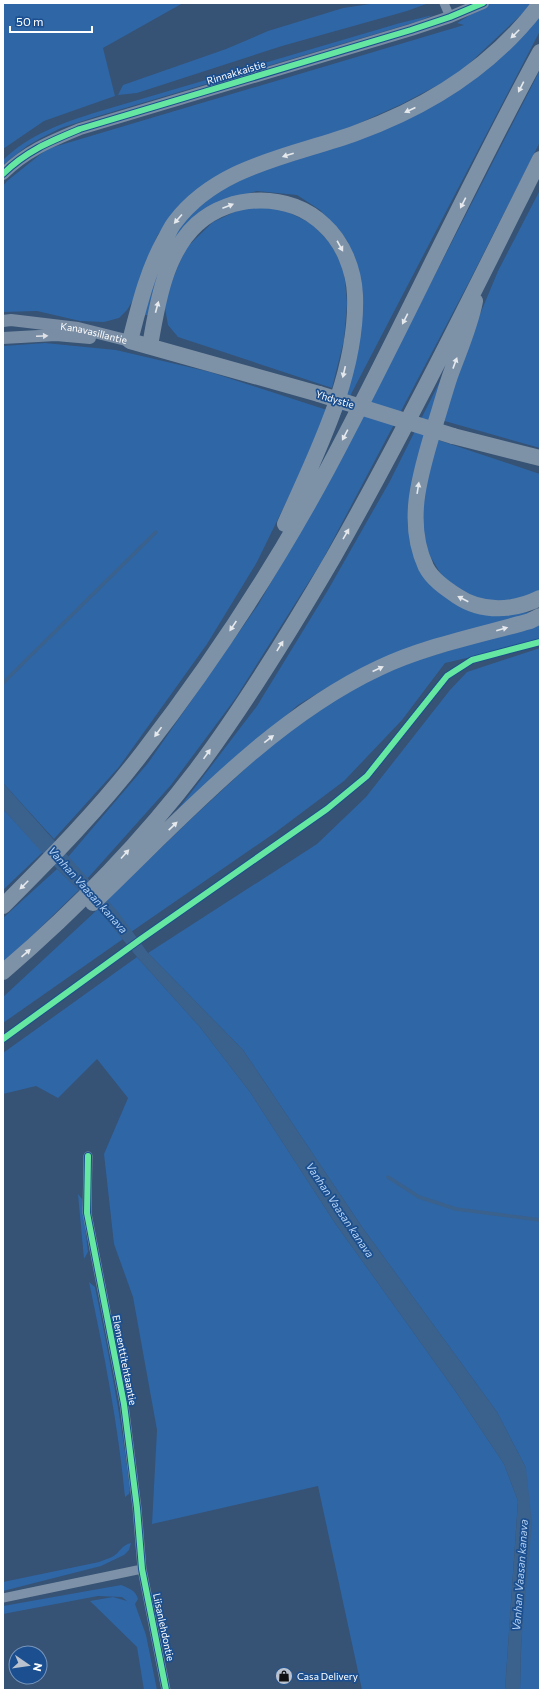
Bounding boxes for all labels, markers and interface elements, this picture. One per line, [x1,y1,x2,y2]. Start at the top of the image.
scale bar [10,8,92,34]
text: 50 m [16,14,44,28]
one-way arrow [510,29,520,39]
street label: Rinnakkaistie [205,57,267,87]
one-way arrow [518,81,525,92]
one-way arrow [404,107,415,113]
one-way arrow [282,152,294,158]
one-way arrow [460,197,466,209]
one-way arrow [222,202,234,208]
one-way arrow [173,214,182,224]
one-way arrow [337,240,344,252]
one-way arrow [154,301,160,313]
one-way arrow [402,313,408,325]
street label: Kanavasillantie [60,320,129,346]
one-way arrow [36,332,48,339]
one-way arrow [452,357,458,369]
one-way arrow [341,366,347,379]
street label: Yhdystie [314,387,356,411]
one-way arrow [342,429,348,440]
one-way arrow [415,482,421,494]
one-way arrow [343,528,350,540]
one-way arrow [457,596,469,602]
one-way arrow [229,621,237,631]
one-way arrow [496,626,508,632]
one-way arrow [276,640,283,652]
one-way arrow [372,666,384,672]
one-way arrow [154,727,162,737]
one-way arrow [264,734,275,743]
one-way arrow [203,748,211,759]
one-way arrow [168,821,178,831]
water label: Vanhan Vaasan kanava [46,844,131,936]
one-way arrow [120,849,129,859]
one-way arrow [19,880,29,890]
one-way arrow [21,948,31,957]
water label: Vanhan Vaasan kanava [304,1160,377,1260]
street label: Elementtitehtaantie [110,1314,140,1406]
water label: Vanhan Vaasan kanava [509,1518,530,1631]
street label: Liisanlehdontie [151,1592,177,1662]
north arrow [8,1645,48,1685]
text: N [31,1662,45,1673]
shop icon: Casa Delivery [274,1666,294,1686]
place label: Casa Delivery [297,1670,358,1682]

